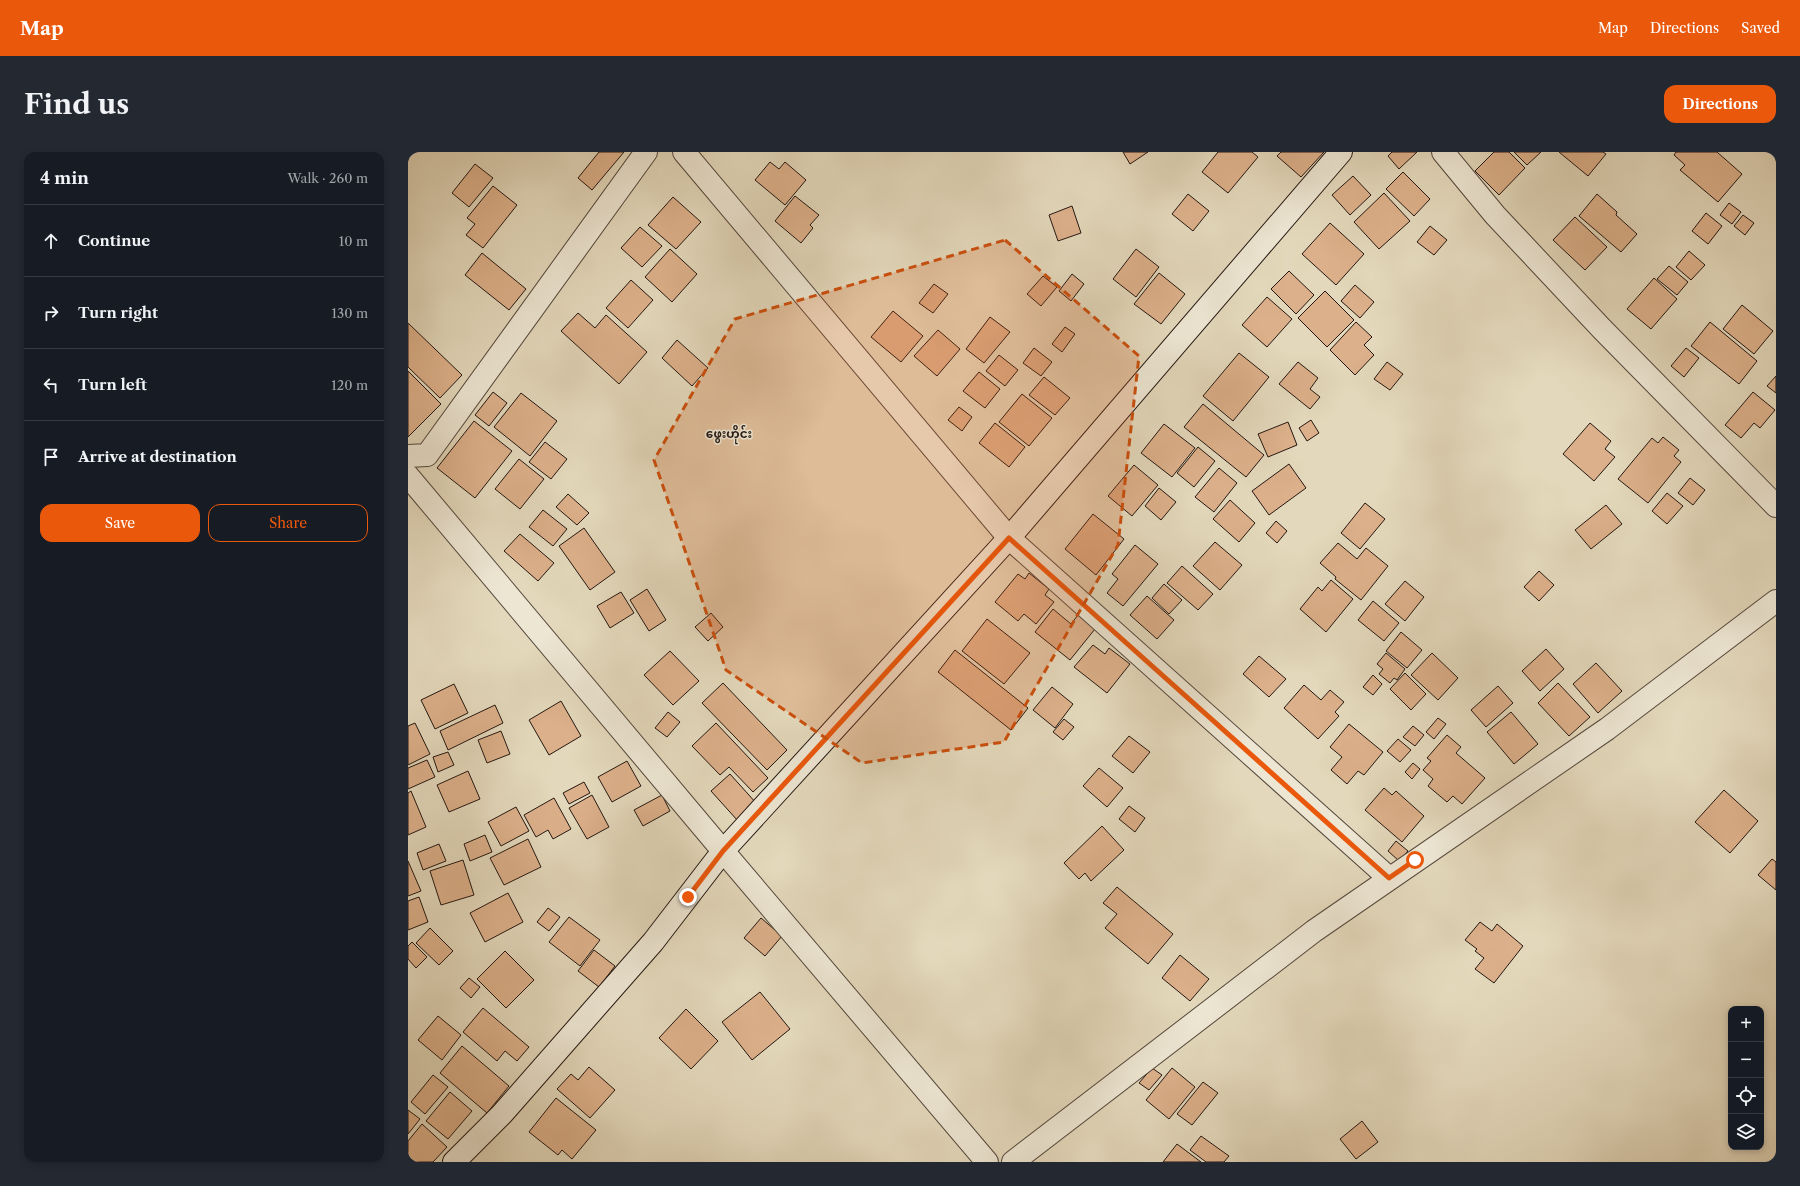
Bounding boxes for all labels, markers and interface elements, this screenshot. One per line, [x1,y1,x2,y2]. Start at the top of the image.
text: Map [20,17,64,40]
text: Map [1598,19,1628,37]
text: Directions [1650,19,1719,37]
text: Saved [1741,19,1780,37]
button: Directions [1664,85,1776,123]
text: Find us [24,87,129,121]
text: 4 min [40,168,89,188]
text: Walk · 260 m [287,170,368,186]
icon: ahead [40,230,62,252]
text: Continue [78,231,150,250]
text: 10 m [339,233,368,249]
icon: right [40,302,62,324]
text: Turn right [78,303,158,322]
text: 130 m [332,305,368,321]
icon: left [40,374,62,396]
text: Turn left [78,375,147,394]
text: 120 m [331,377,368,393]
district label: ဖွေးဟိုင်း [706,424,752,445]
icon: arrive [40,446,62,468]
text: Arrive at destination [78,447,237,466]
button: Save [40,504,200,542]
button: Share [208,504,368,542]
route start [1406,851,1424,869]
route end [679,888,697,906]
map controls [1728,1006,1764,1150]
button: + [1728,1006,1764,1042]
button: − [1728,1042,1764,1078]
button: locate [1728,1078,1764,1114]
button: layers [1728,1114,1764,1150]

